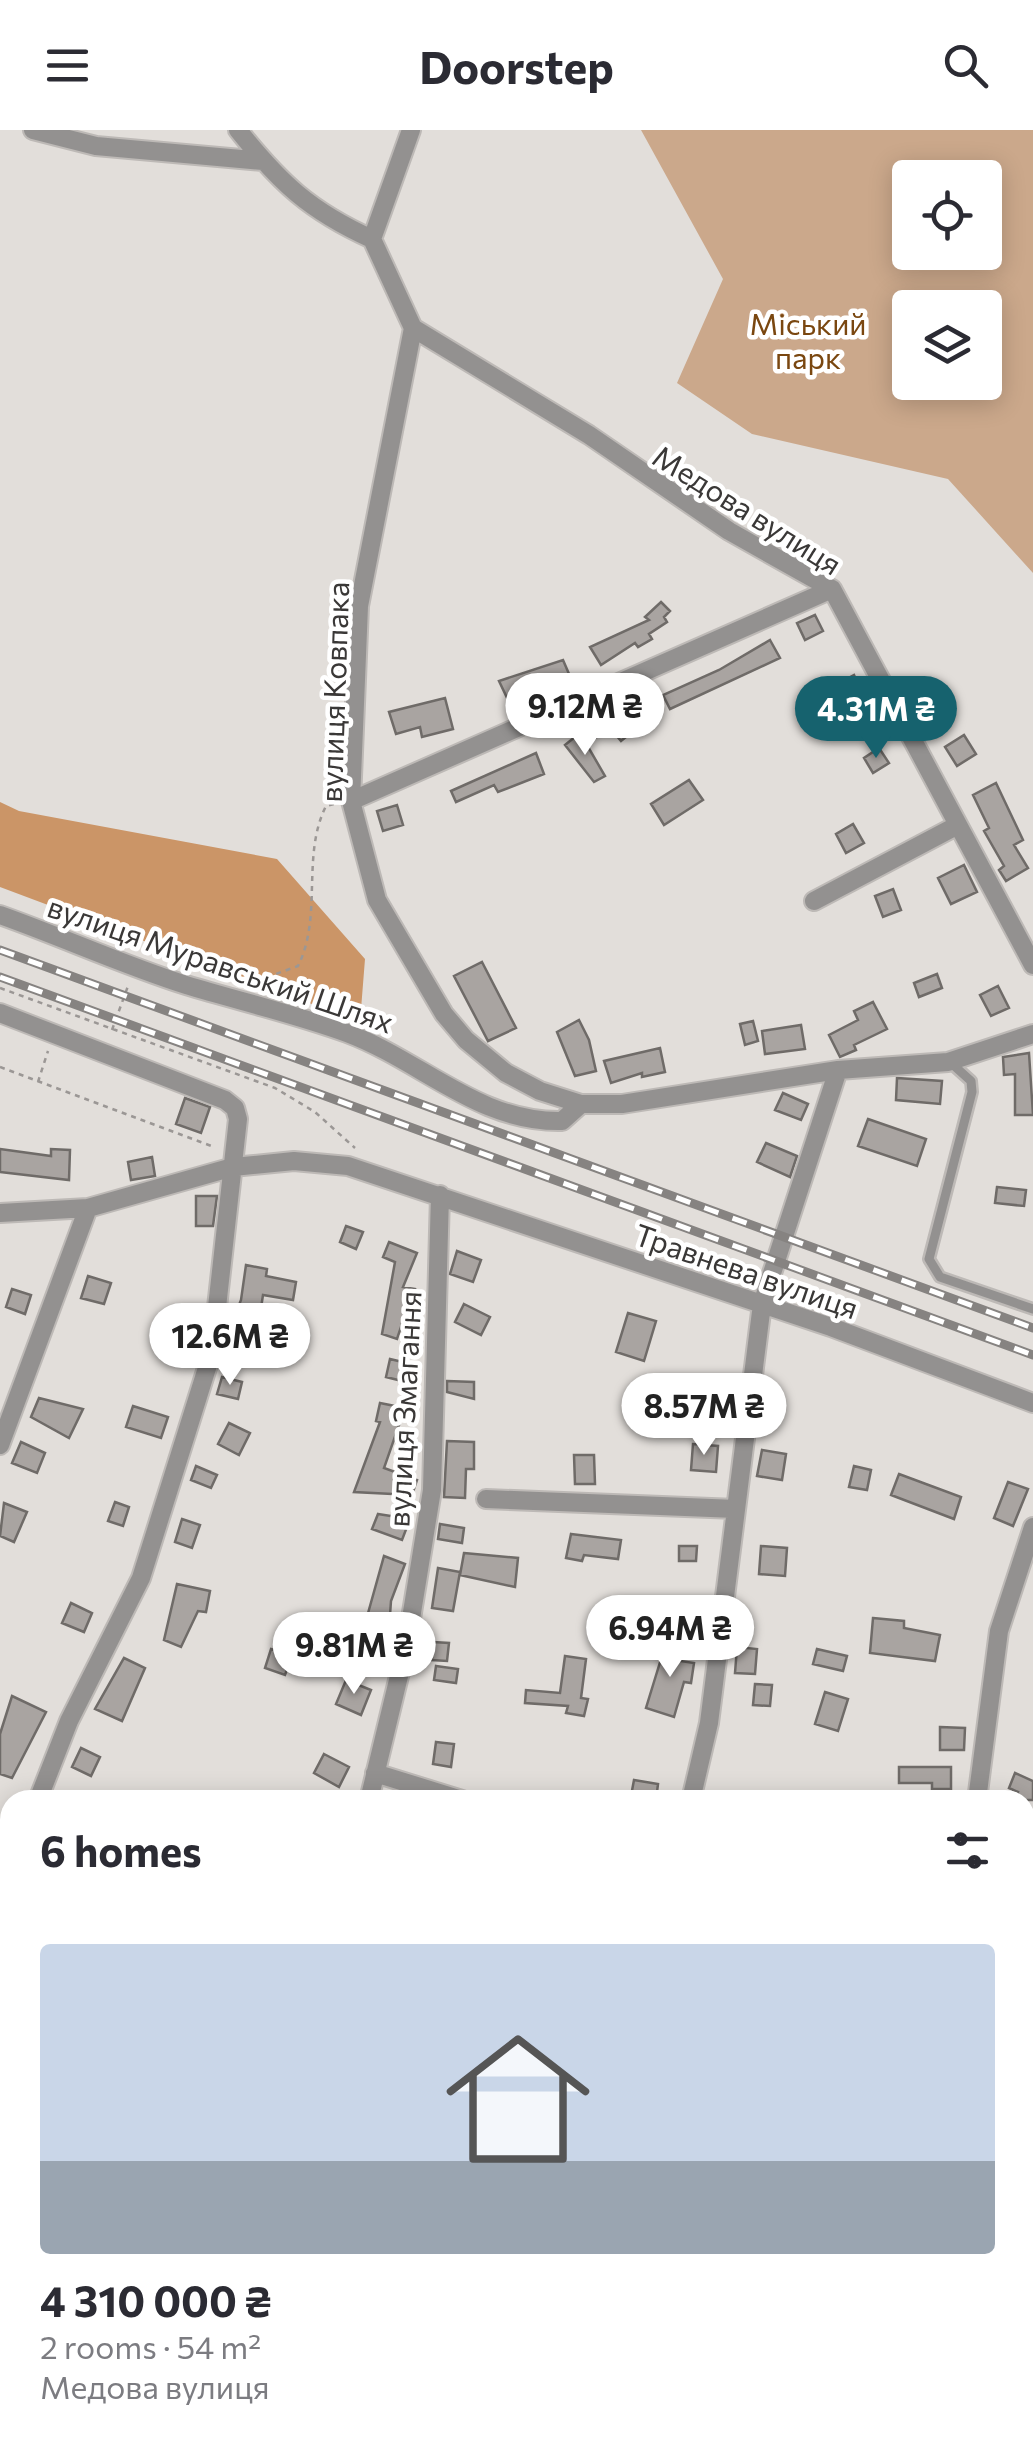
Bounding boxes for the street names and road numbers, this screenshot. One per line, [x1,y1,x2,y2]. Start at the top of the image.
street label: Медова вулиця [647,436,849,582]
street label: вулиця Ковпака [311,581,355,803]
street label: вулиця Муравський Шлях [43,886,399,1040]
street label: Травнева вулиця [630,1214,864,1326]
street label: вулиця Змагання [378,1290,428,1528]

